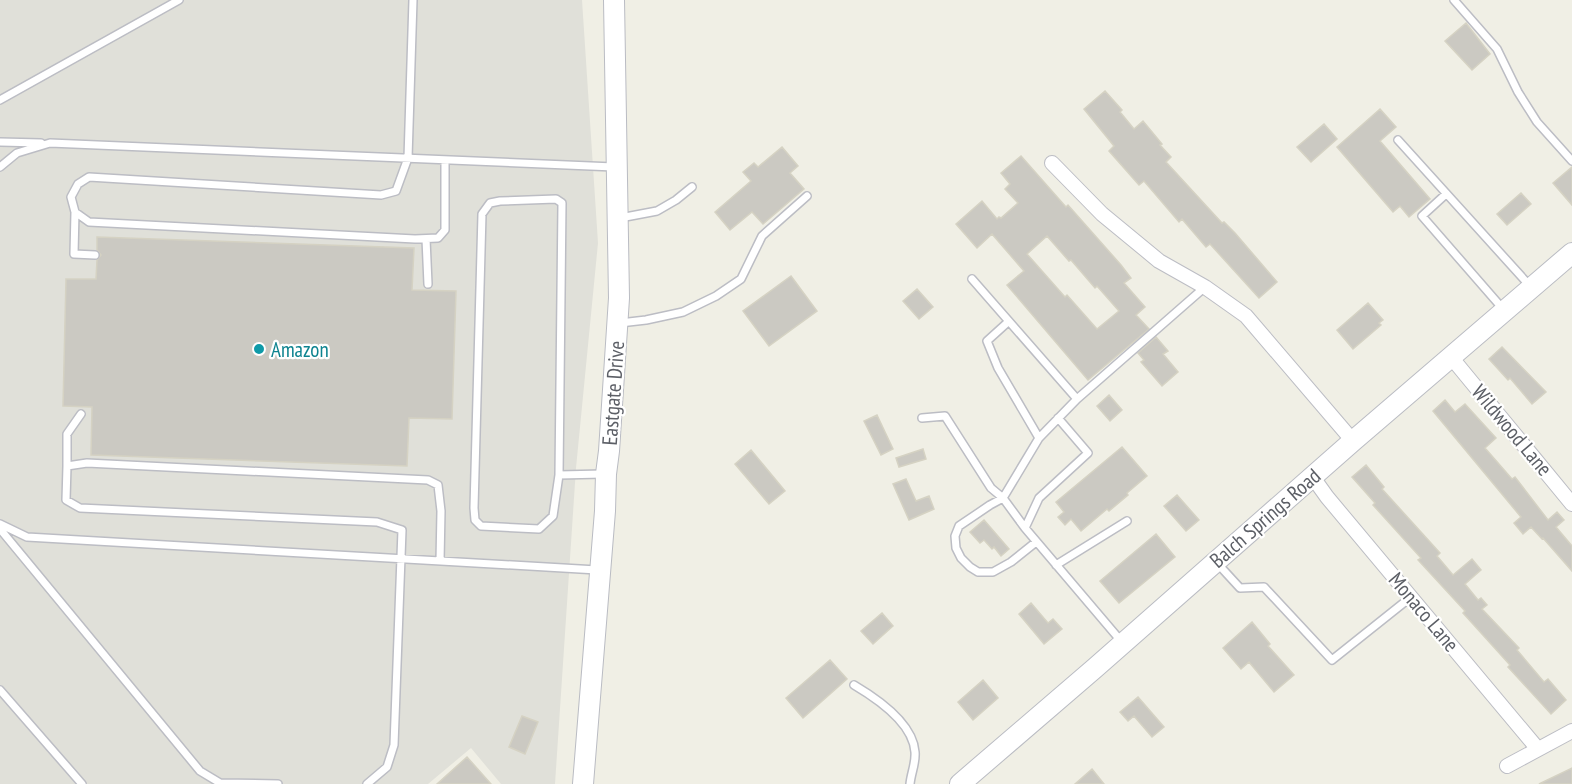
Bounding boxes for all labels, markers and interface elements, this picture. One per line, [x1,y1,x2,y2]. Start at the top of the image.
place label: Amazon [271,336,329,363]
street label: Eastgate Drive [596,340,630,446]
marker: Amazon [252,342,266,356]
street label: Wildwood Lane [1466,379,1558,481]
street label: Balch Springs Road [1204,462,1326,574]
street label: Monaco Lane [1383,567,1465,657]

